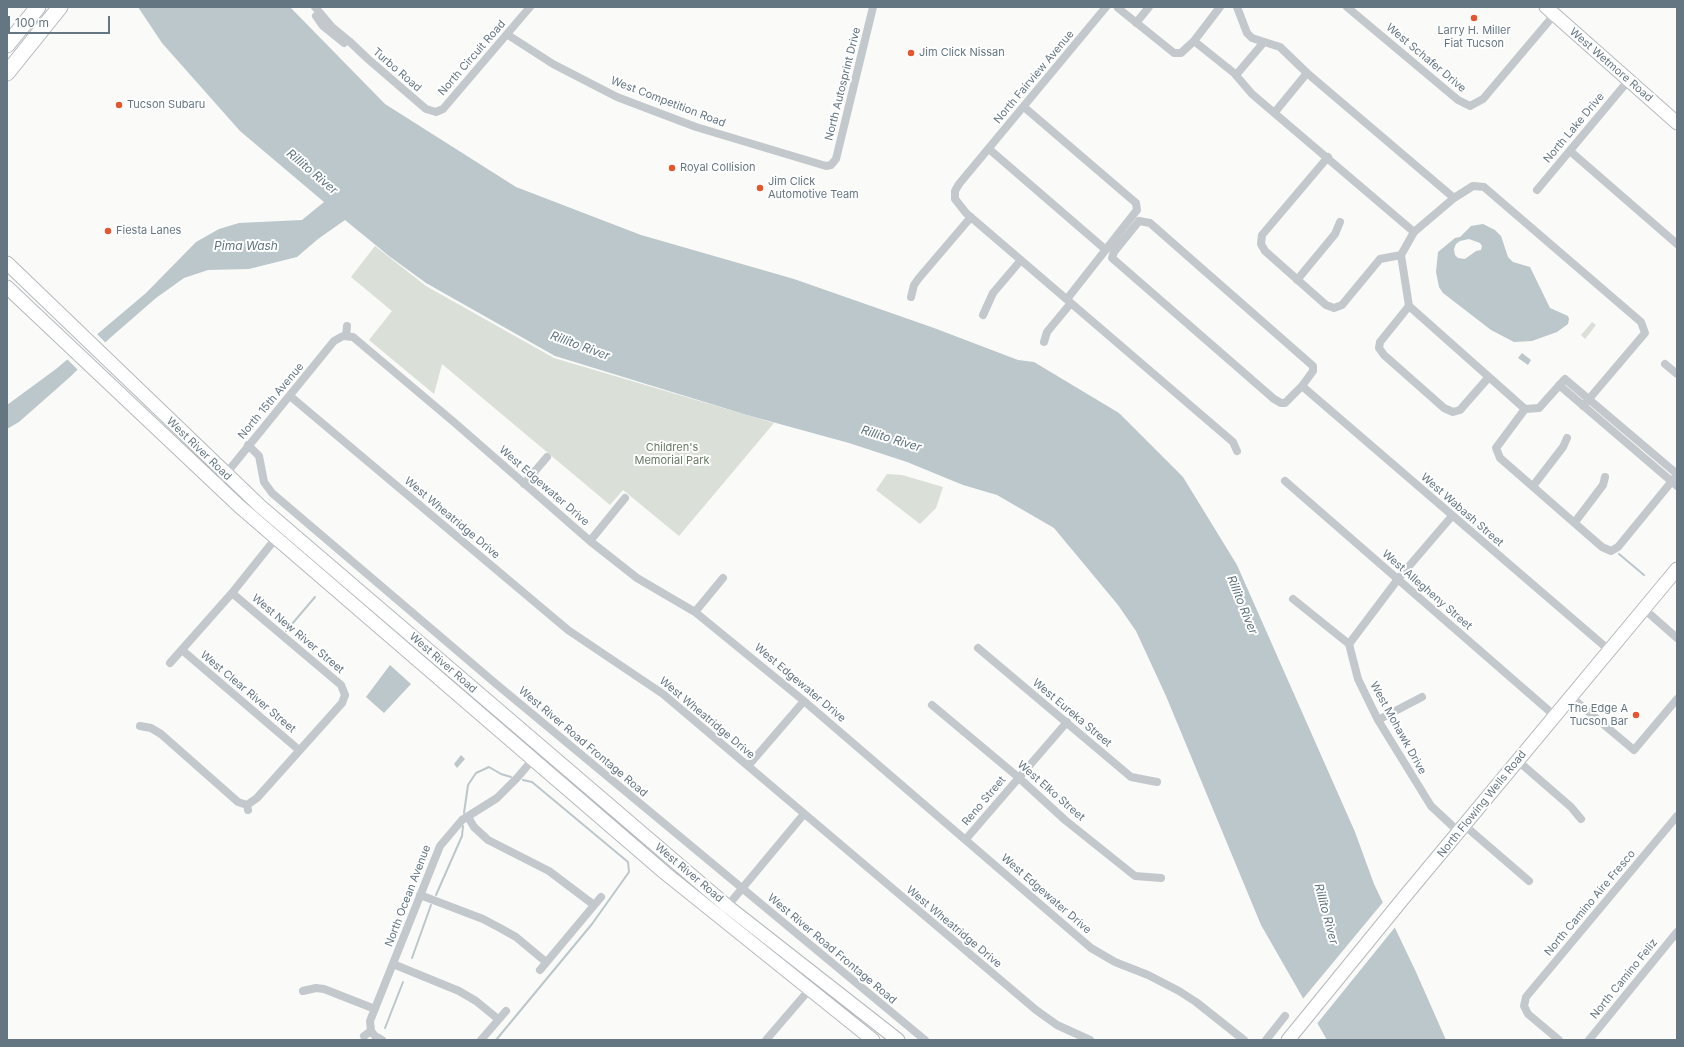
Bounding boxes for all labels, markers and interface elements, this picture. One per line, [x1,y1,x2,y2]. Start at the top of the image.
scale bar [10,8,112,34]
marker: Larry H. Miller Fiat Tucson [1469,13,1479,23]
text: 100 m [15,15,49,30]
street label: North Circuit Road [436,18,508,98]
street label: West Schafer Drive [1383,21,1469,95]
place label: Larry H. Miller Fiat Tucson [1437,24,1511,50]
street label: West Wetmore Road [1567,25,1655,105]
street label: North Autosprint Drive [822,26,864,142]
street label: North Fairview Avenue [991,28,1077,126]
street label: Turbo Road [370,45,424,95]
place label: Jim Click Nissan [919,46,1005,60]
marker: Jim Click Nissan [906,48,916,58]
street label: West Competition Road [609,74,727,130]
street label: North Lake Drive [1541,90,1607,166]
place label: Tucson Subaru [127,98,205,112]
marker: Tucson Subaru [114,100,124,110]
water label: Rillito River [283,146,341,198]
place label: Royal Collision [680,161,756,175]
marker: Royal Collision [667,163,677,173]
place label: Jim Click Automotive Team [768,175,859,201]
marker: Jim Click Automotive Team [755,183,765,193]
place label: Fiesta Lanes [116,224,181,238]
marker: Fiesta Lanes [103,226,113,236]
water label: Pima Wash [214,239,278,253]
water label: Rillito River [548,329,612,363]
street label: North 15th Avenue [235,360,307,442]
street label: West River Road [164,415,234,483]
water label: Rillito River [859,423,923,455]
park label: Children's Memorial Park [634,441,710,467]
street label: West Edgewater Drive [496,443,592,529]
street label: West Wabash Street [1418,471,1506,549]
street label: West Wheatridge Drive [402,474,502,562]
street label: West Allegheny Street [1379,547,1475,633]
water label: Rillito River [1224,573,1260,637]
street label: West New River Street [249,592,347,676]
street label: West River Road [407,630,479,696]
street label: West Edgewater Drive [752,641,848,725]
street label: West Clear River Street [198,648,298,736]
street label: West Wheatridge Drive [657,674,757,762]
street label: West Eureka Street [1030,676,1114,750]
street label: West Mohawk Drive [1367,679,1429,777]
street label: West River Road Frontage Road [516,684,650,800]
place label: The Edge A Tucson Bar [1568,702,1628,728]
marker: The Edge A Tucson Bar [1631,710,1641,720]
street label: North Flowing Wells Road [1435,748,1529,860]
street label: West Elko Street [1015,758,1087,824]
street label: Reno Street [959,774,1009,828]
street label: West River Road [652,841,726,905]
street label: North Ocean Avenue [382,843,434,949]
street label: North Camino Aire Fresco [1542,847,1638,959]
street label: West Edgewater Drive [998,851,1094,937]
water label: Rillito River [1311,882,1341,946]
street label: West Wheatridge Drive [904,883,1004,971]
street label: West River Road Frontage Road [765,891,899,1007]
street label: North Camino Feliz [1588,936,1660,1022]

